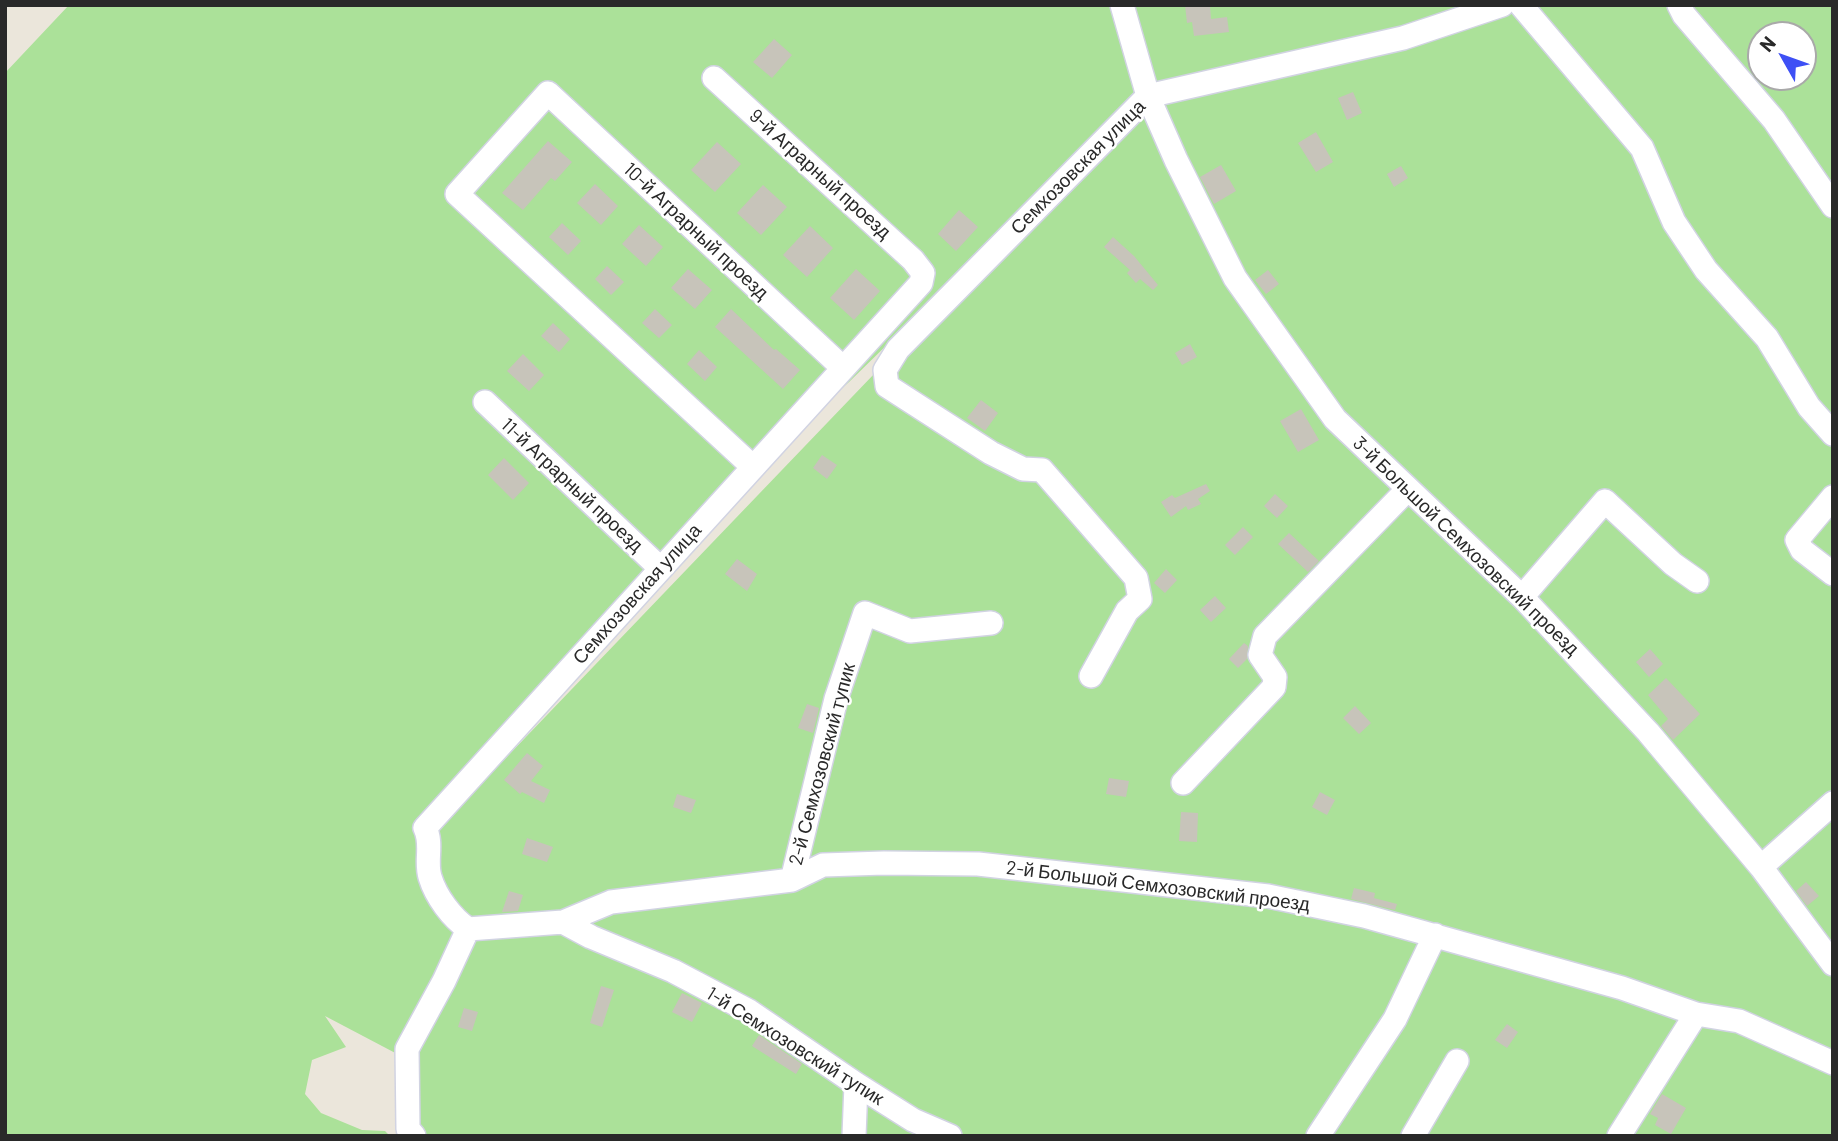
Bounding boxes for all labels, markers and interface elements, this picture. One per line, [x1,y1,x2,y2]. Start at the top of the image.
north arrow [1747,21,1817,91]
text: N [1754,31,1780,56]
street label: Семхозовская улица [1006,95,1150,239]
street label: 9-й Аграрный проезд [745,104,895,244]
street label: 10-й Аграрный проезд [619,158,773,304]
street label: 11-й Аграрный проезд [496,413,648,557]
street label: 3-й Большой Семхозовский проезд [1348,432,1584,660]
street label: Семхозовская улица [568,519,706,669]
street label: 2-й Семхозовский тупик [784,660,860,868]
street label: 2-й Большой Семхозовский проезд [1005,856,1311,916]
street label: 1-й Семхозовский тупик [702,982,888,1110]

